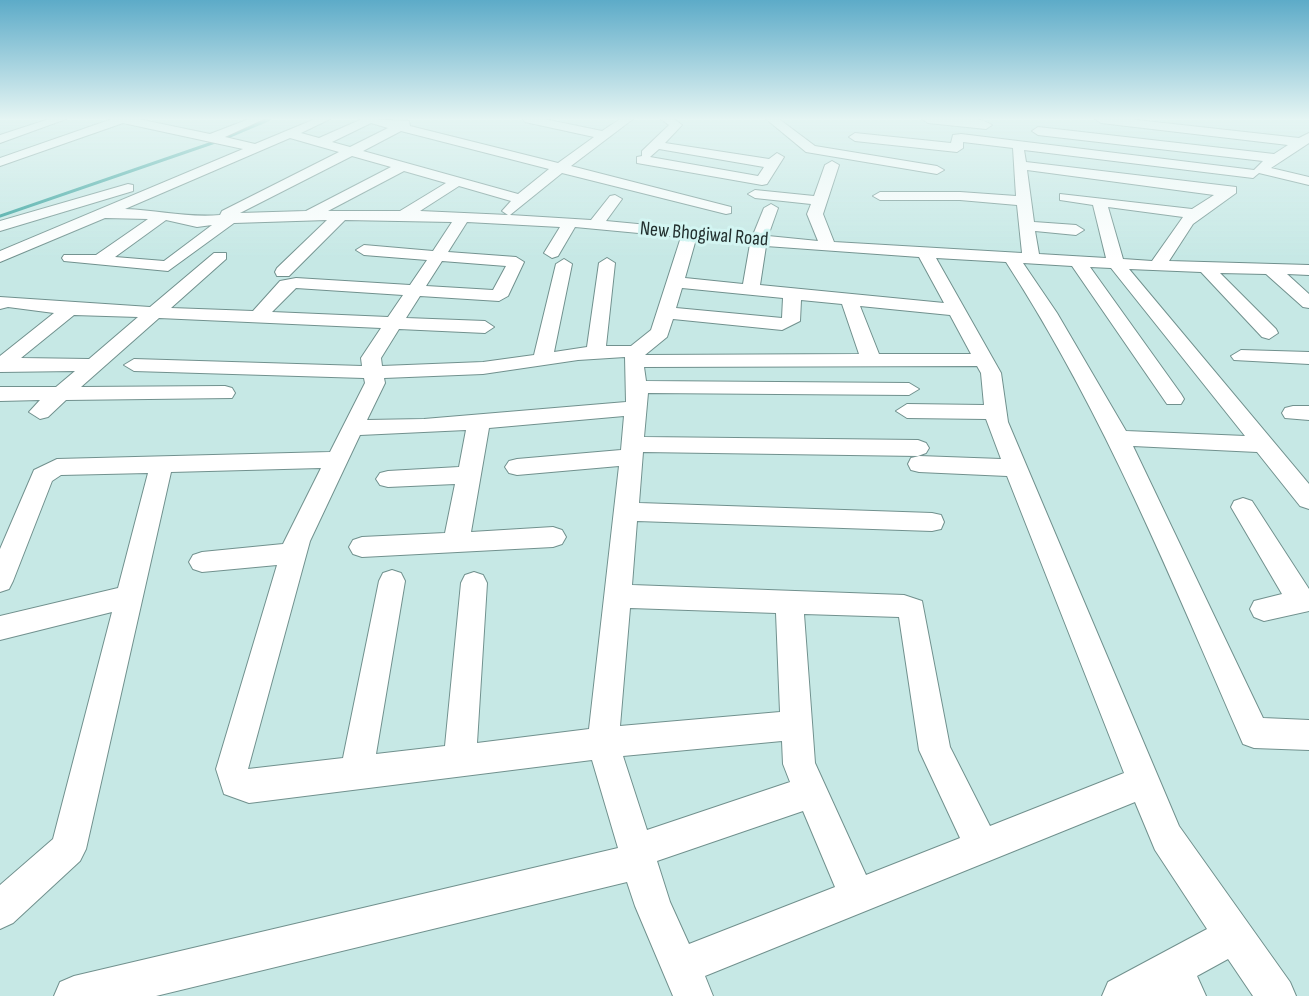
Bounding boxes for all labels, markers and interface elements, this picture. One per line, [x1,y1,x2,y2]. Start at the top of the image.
street label: New Bhogiwal Road [639,217,769,253]

